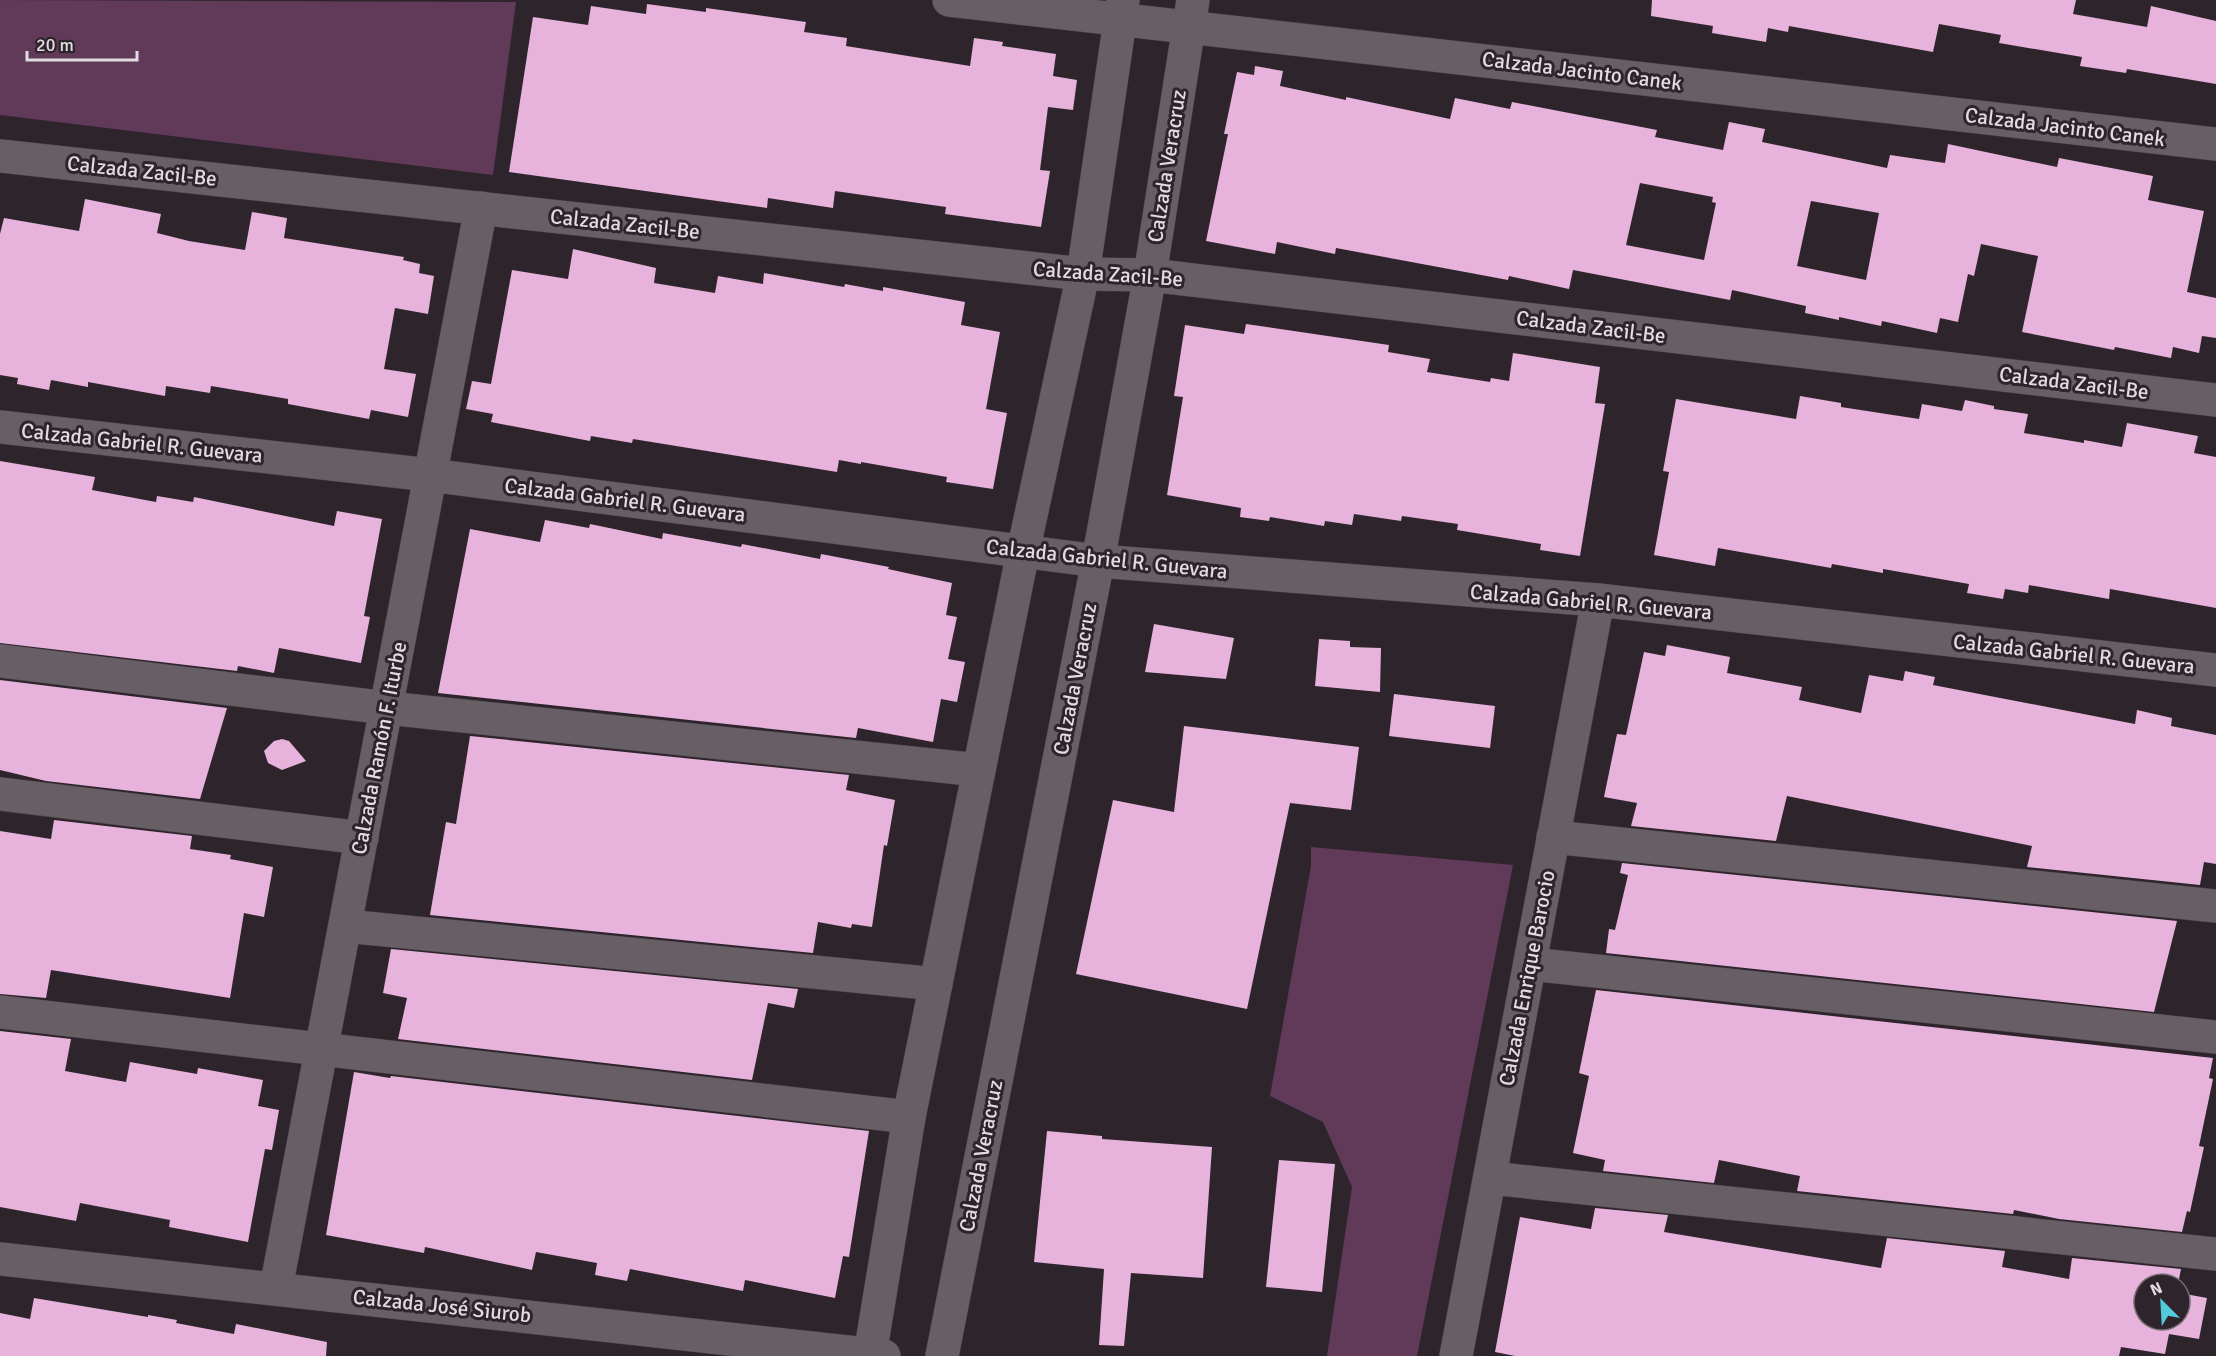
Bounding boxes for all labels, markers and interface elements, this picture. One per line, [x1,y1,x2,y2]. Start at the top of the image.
scale bar [27,24,136,62]
text: 20 m [36,34,74,56]
street label: Calzada Jacinto Canek [1481,46,1684,96]
street label: Calzada Veracruz [1142,88,1192,244]
street label: Calzada Jacinto Canek [1964,102,2167,152]
street label: Calzada Zacil-Be [66,150,218,192]
street label: Calzada Zacil-Be [549,203,701,245]
street label: Calzada Zacil-Be [1032,256,1184,292]
street label: Calzada Zacil-Be [1515,305,1667,349]
street label: Calzada Zacil-Be [1998,361,2150,405]
street label: Calzada Gabriel R. Guevara [20,417,264,469]
street label: Calzada Gabriel R. Guevara [503,472,747,528]
street label: Calzada Gabriel R. Guevara [985,533,1229,585]
street label: Calzada Gabriel R. Guevara [1469,578,1713,626]
street label: Calzada Veracruz [1048,601,1102,757]
street label: Calzada Gabriel R. Guevara [1952,628,2196,680]
street label: Calzada Ramón F. Iturbe [346,639,412,857]
street label: Calzada Enrique Barocio [1493,868,1561,1088]
street label: Calzada Veracruz [954,1078,1008,1234]
north arrow [2132,1272,2192,1332]
text: N [2147,1278,2165,1301]
street label: Calzada José Siurob [352,1284,532,1328]

